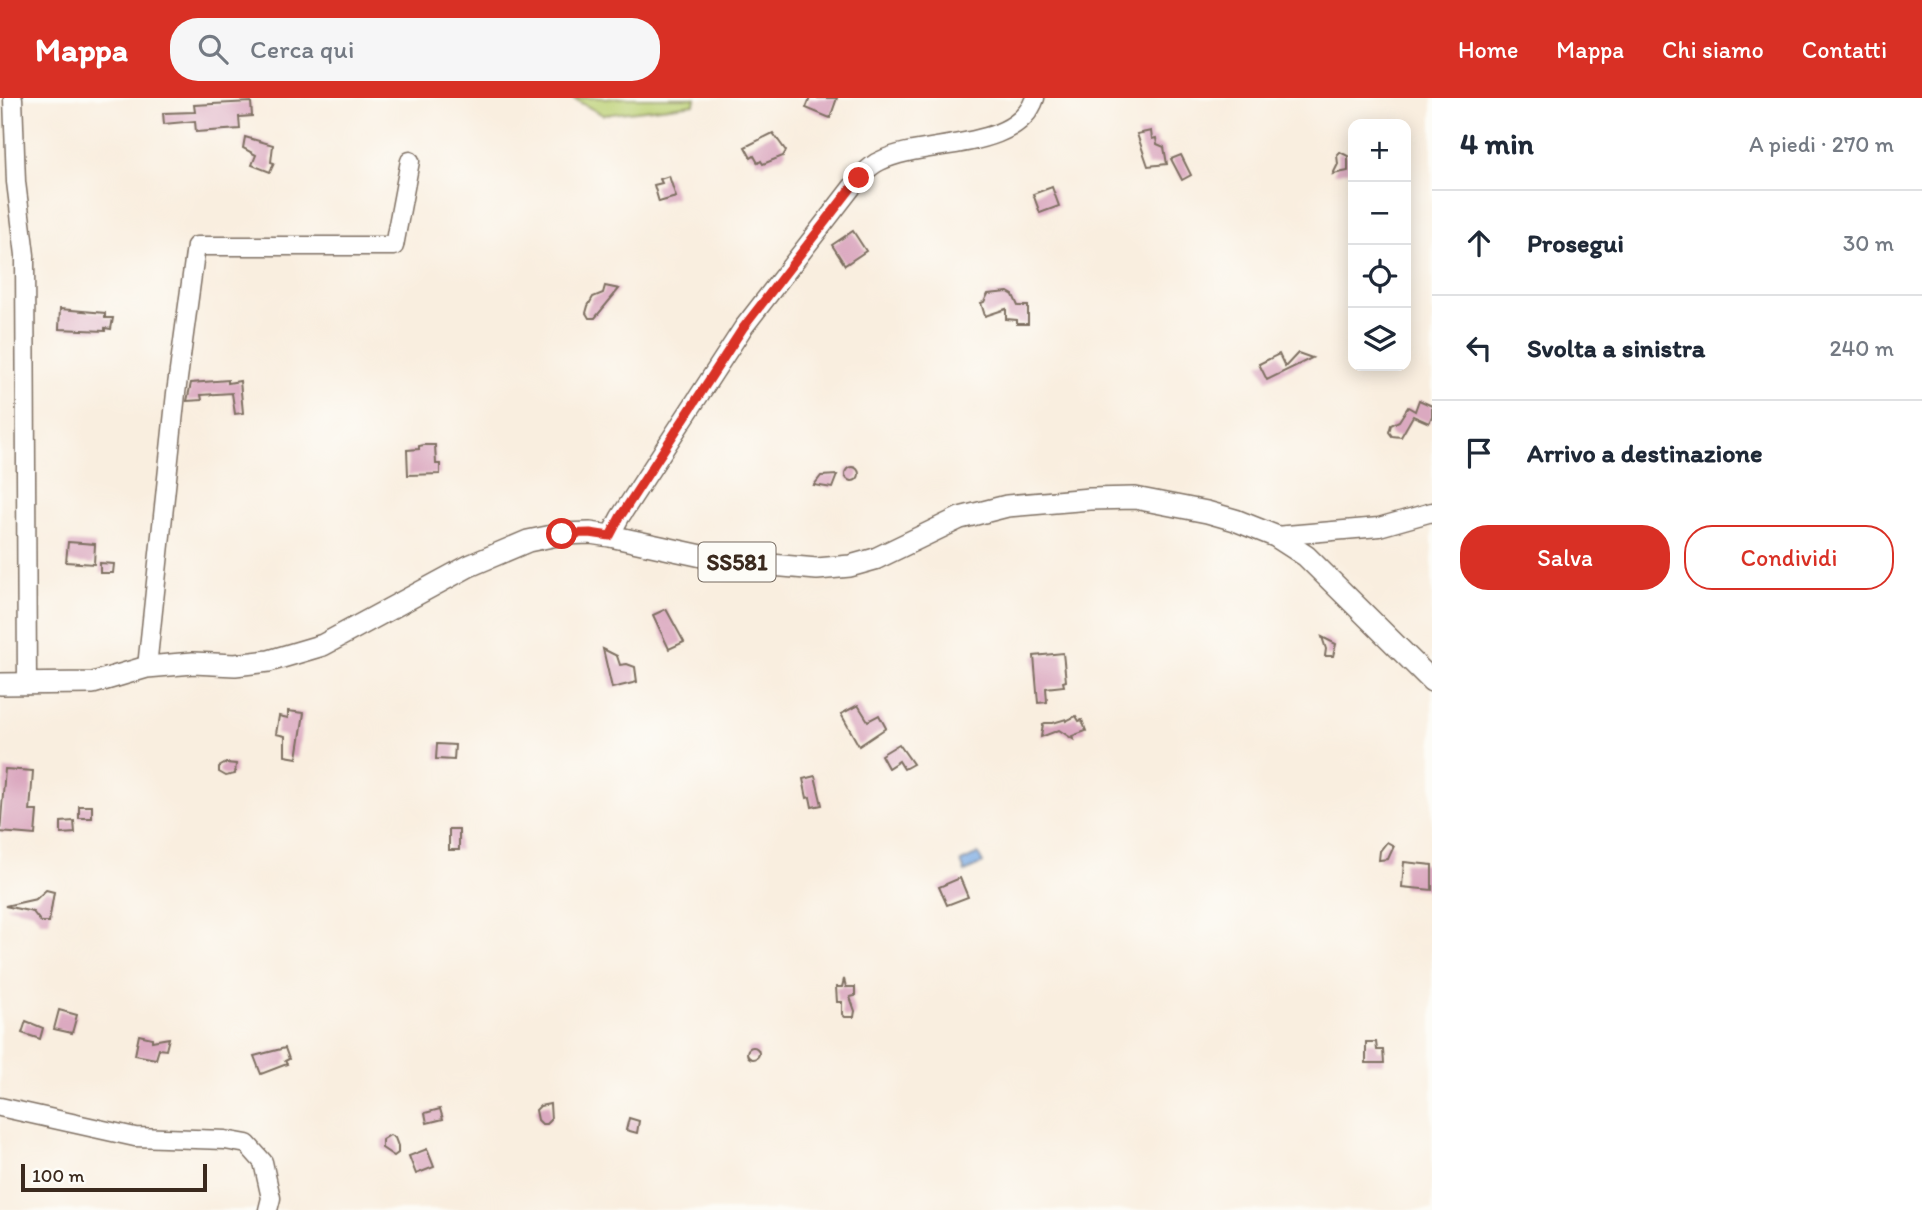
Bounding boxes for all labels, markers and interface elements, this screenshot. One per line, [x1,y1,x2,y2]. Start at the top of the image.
search box [170,18,660,81]
text: Mappa [35,30,128,69]
icon: search [194,30,232,68]
text: Cerca qui [250,33,354,65]
text: Home [1458,35,1518,64]
text: Mappa [1556,35,1624,64]
text: Chi siamo [1662,35,1764,64]
text: Contatti [1802,35,1887,64]
map controls [1348,119,1411,371]
button: + [1348,119,1411,182]
text: 4 min [1460,125,1534,162]
text: A piedi · 270 m [1749,130,1894,158]
route end [843,162,874,193]
button: − [1348,182,1411,245]
icon: ahead [1460,224,1498,262]
text: Prosegui [1527,227,1624,259]
text: 30 m [1843,229,1894,257]
button: locate [1348,245,1411,308]
button: layers [1348,308,1411,371]
icon: left [1460,329,1498,367]
text: Svolta a sinistra [1527,332,1705,364]
text: 240 m [1829,334,1894,362]
icon: arrive [1460,434,1498,472]
text: Arrivo a destinazione [1527,437,1763,469]
route start [546,518,577,549]
button: Salva [1460,525,1670,590]
button: Condividi [1684,525,1894,590]
road number: SS581 [698,543,776,582]
scale bar [21,1161,206,1193]
text: 100 m [32,1164,84,1187]

